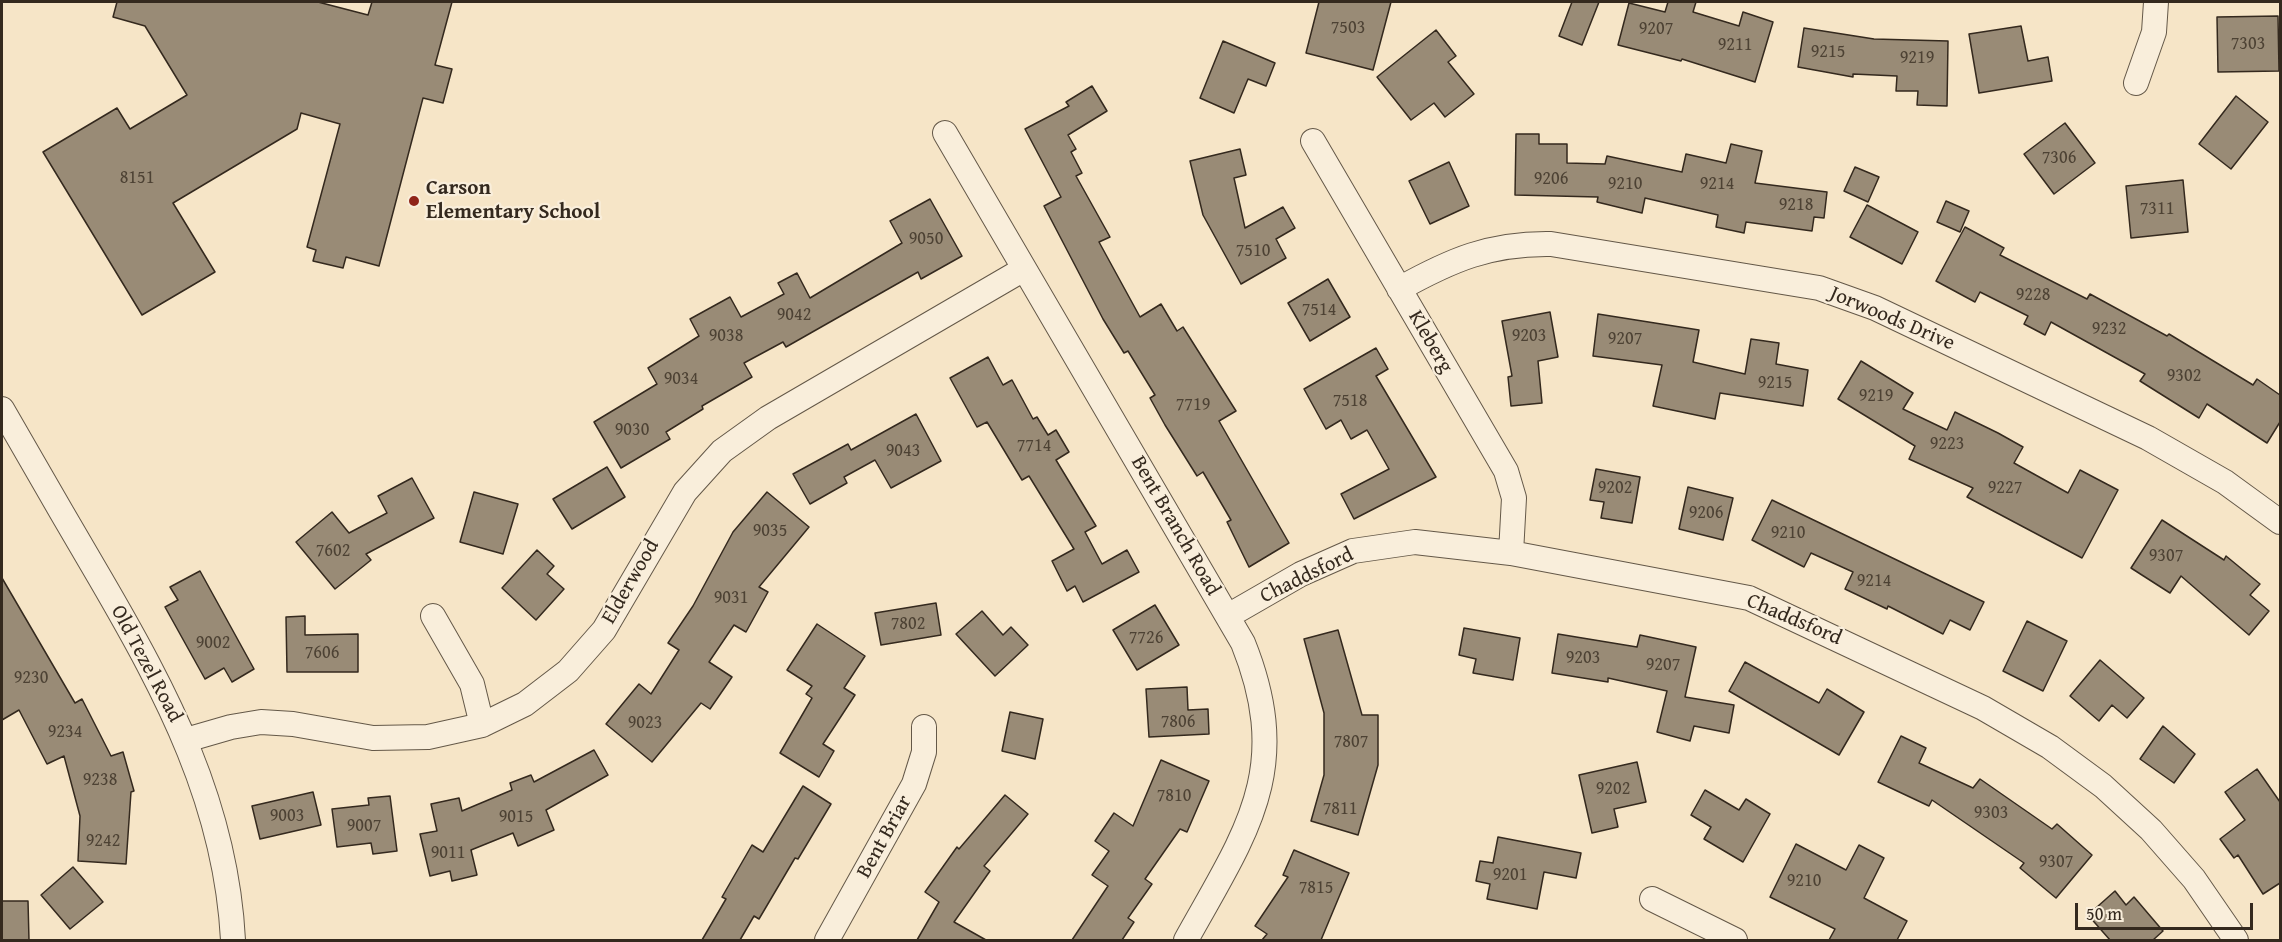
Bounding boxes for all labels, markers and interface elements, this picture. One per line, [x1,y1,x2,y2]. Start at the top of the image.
house number: 7503 [1331,17,1365,39]
house number: 9207 [1639,18,1673,40]
house number: 7303 [2231,33,2265,55]
house number: 9211 [1718,34,1752,56]
house number: 9215 [1811,41,1845,63]
house number: 9219 [1900,47,1934,69]
house number: 7306 [2042,147,2076,169]
house number: 8151 [120,167,154,189]
house number: 9206 [1534,168,1568,190]
house number: 9210 [1608,173,1642,195]
house number: 9214 [1700,173,1734,195]
place label: Carson Elementary School [426,176,600,226]
marker: Carson Elementary School [407,194,421,208]
house number: 9218 [1779,194,1813,216]
house number: 7311 [2140,198,2174,220]
house number: 9050 [909,228,943,250]
house number: 7510 [1236,240,1270,262]
street label: Jorwoods Drive [1826,281,1958,357]
house number: 9228 [2016,284,2050,306]
house number: 7514 [1302,299,1336,321]
house number: 9042 [777,304,811,326]
street label: Kleberg [1402,306,1458,378]
house number: 9232 [2092,318,2126,340]
house number: 9038 [709,325,743,347]
house number: 9203 [1512,325,1546,347]
house number: 9207 [1608,328,1642,350]
house number: 9302 [2167,365,2201,387]
house number: 9034 [664,368,698,390]
house number: 9215 [1758,372,1792,394]
house number: 9219 [1859,385,1893,407]
house number: 7518 [1333,390,1367,412]
house number: 7719 [1176,394,1210,416]
house number: 9030 [615,419,649,441]
house number: 9223 [1930,433,1964,455]
house number: 7714 [1017,435,1051,457]
house number: 9043 [886,440,920,462]
street label: Bent Branch Road [1125,452,1225,600]
house number: 9202 [1598,477,1632,499]
house number: 9227 [1988,477,2022,499]
house number: 9206 [1689,502,1723,524]
house number: 9035 [753,520,787,542]
house number: 9210 [1771,522,1805,544]
street label: Elderwood [597,535,665,629]
house number: 7602 [316,540,350,562]
street label: Chaddsford [1256,543,1358,609]
house number: 9307 [2149,545,2183,567]
house number: 9214 [1857,570,1891,592]
house number: 9031 [714,587,748,609]
street label: Chaddsford [1743,589,1845,651]
street label: Old Tezel Road [105,601,187,727]
house number: 7802 [891,613,925,635]
house number: 7726 [1129,627,1163,649]
house number: 9002 [196,632,230,654]
house number: 7606 [305,642,339,664]
house number: 9203 [1566,647,1600,669]
house number: 9207 [1646,654,1680,676]
house number: 9230 [14,667,48,689]
house number: 7806 [1161,711,1195,733]
house number: 9023 [628,712,662,734]
house number: 9234 [48,721,82,743]
house number: 7807 [1334,731,1368,753]
house number: 9238 [83,769,117,791]
house number: 9202 [1596,778,1630,800]
house number: 7810 [1157,785,1191,807]
street label: Bent Briar [852,791,918,883]
house number: 7811 [1323,798,1357,820]
house number: 9303 [1974,802,2008,824]
house number: 9003 [270,805,304,827]
house number: 9015 [499,806,533,828]
house number: 9007 [347,815,381,837]
house number: 9242 [86,830,120,852]
house number: 9011 [431,842,465,864]
house number: 9307 [2039,851,2073,873]
house number: 9201 [1493,864,1527,886]
house number: 9210 [1787,870,1821,892]
house number: 7815 [1299,877,1333,899]
scale bar [2078,891,2256,929]
text: 50 m [2086,900,2122,927]

